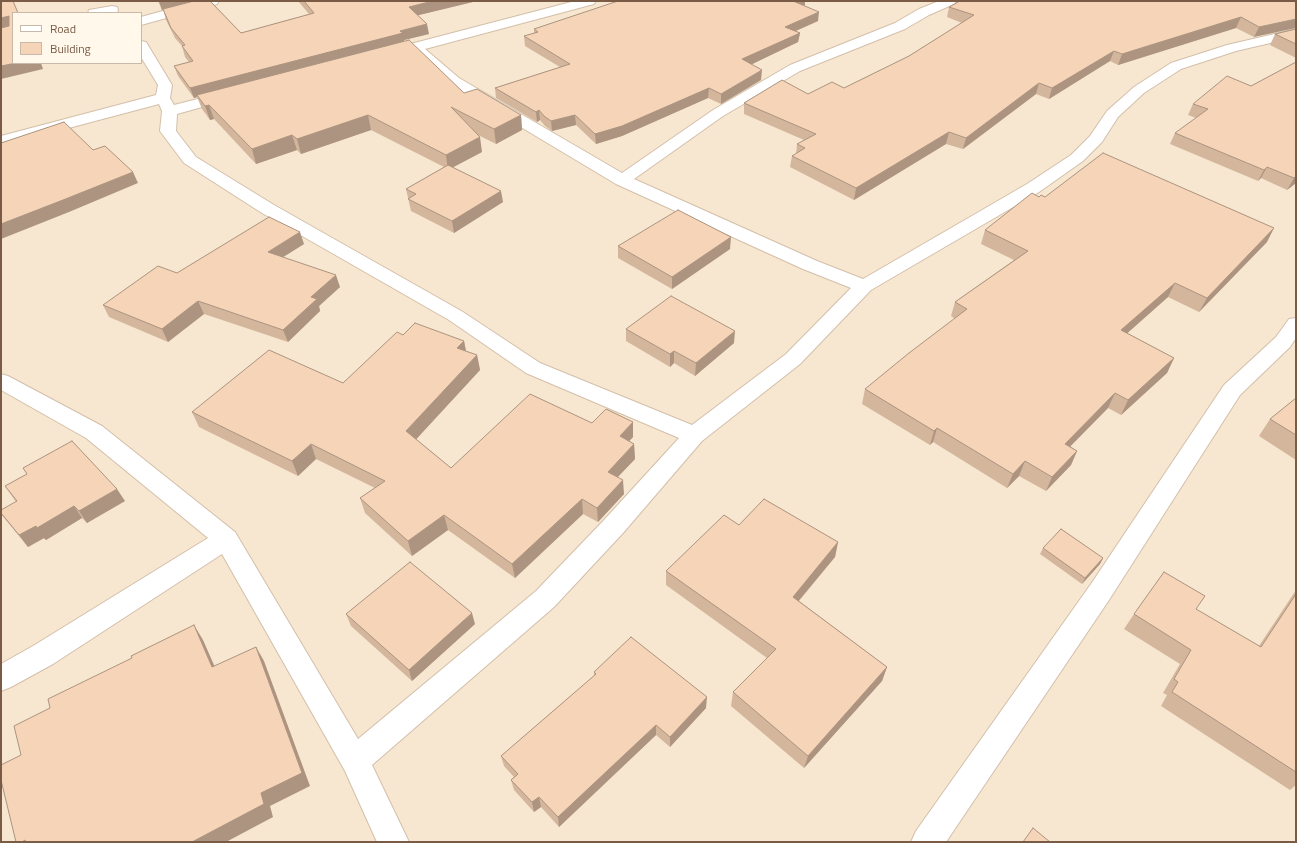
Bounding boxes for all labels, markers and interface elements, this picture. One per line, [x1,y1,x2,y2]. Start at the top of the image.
legend [12,12,142,64]
text: Road [50,19,76,38]
text: Building [50,39,91,58]

